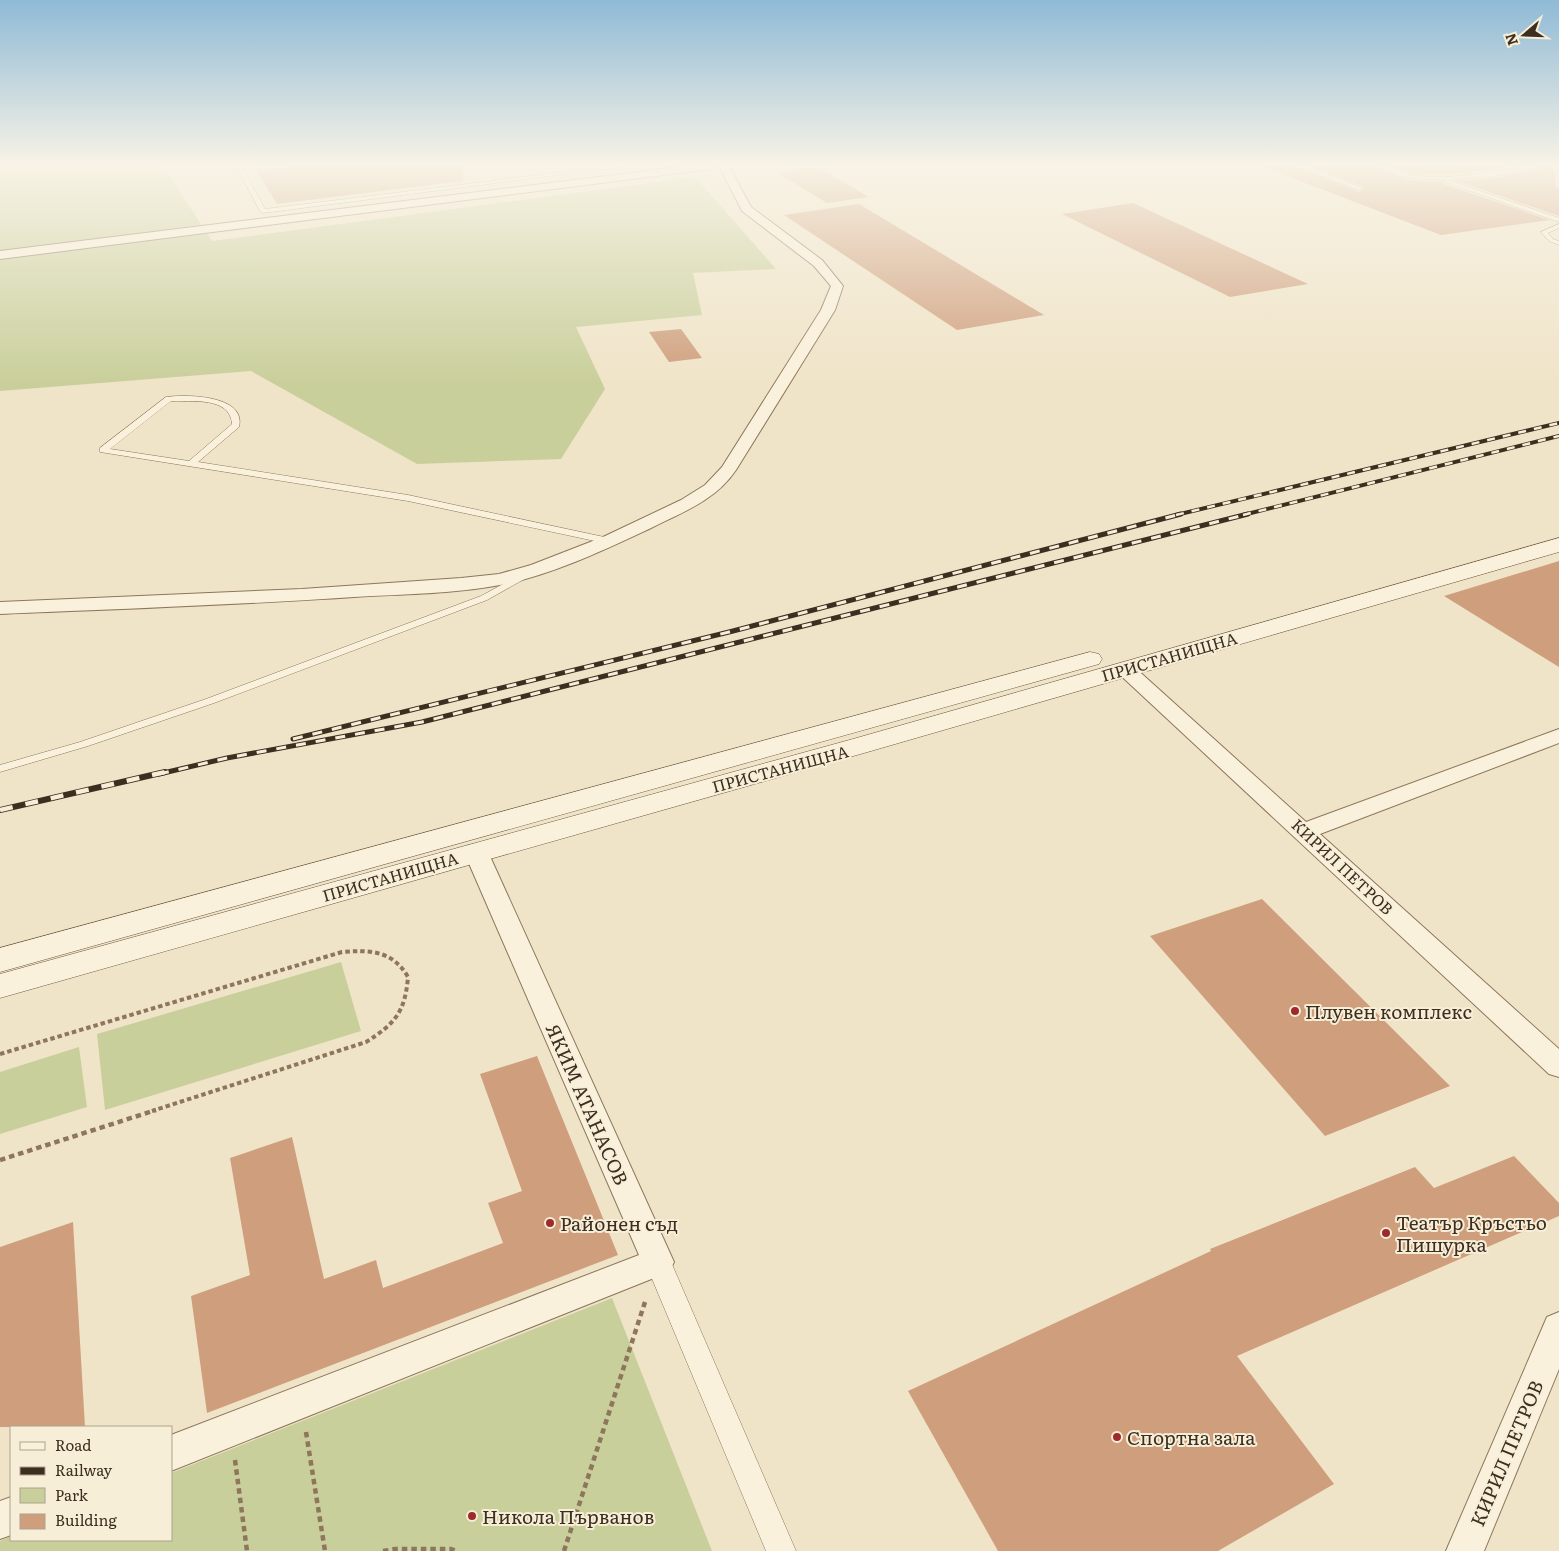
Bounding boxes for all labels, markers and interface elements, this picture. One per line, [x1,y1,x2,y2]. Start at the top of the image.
north arrow [1499,10,1549,60]
text: N [1499,31,1522,48]
street label: ПРИСТАНИЩНА [1098,625,1240,687]
street label: ПРИСТАНИЩНА [709,738,851,798]
street label: КИРИЛ ПЕТРОВ [1287,812,1399,920]
street label: ПРИСТАНИЩНА [319,845,461,907]
place label: Плувен комплекс [1305,997,1472,1025]
marker: Плувен комплекс [1289,1005,1301,1017]
street label: ЯКИМ АТАНАСОВ [540,1019,636,1189]
place label: Театър Кръстьо Пишурка [1396,1208,1547,1258]
place label: Районен съд [560,1209,678,1237]
marker: Районен съд [544,1217,556,1229]
marker: Театър Кръстьо Пишурка [1380,1227,1392,1239]
street label: КИРИЛ ПЕТРОВ [1463,1376,1549,1530]
place label: Спортна зала [1127,1423,1256,1451]
legend [10,1426,172,1541]
marker: Спортна зала [1111,1431,1123,1443]
text: Road [55,1433,91,1456]
text: Railway [55,1458,113,1481]
text: Park [55,1483,89,1506]
place label: Никола Първанов [482,1502,654,1530]
text: Building [55,1508,117,1531]
marker: Никола Първанов [466,1510,478,1522]

